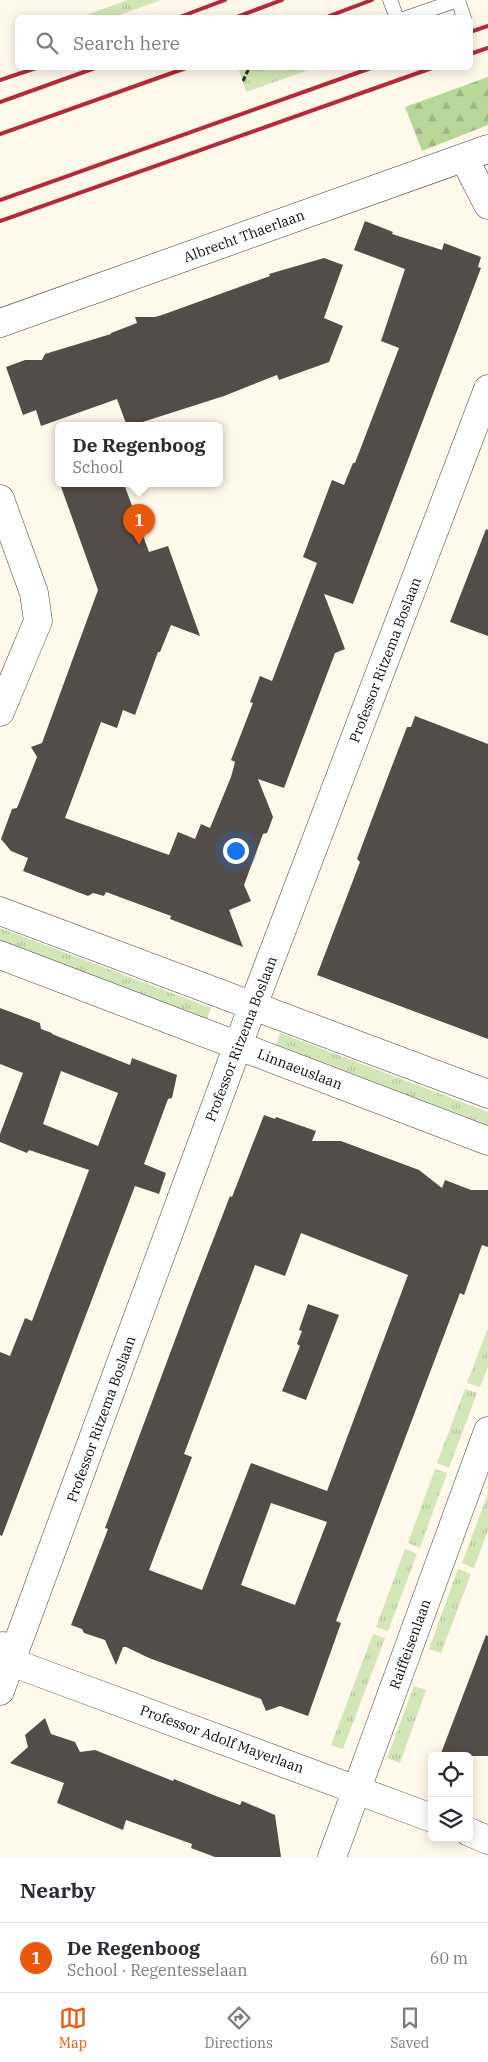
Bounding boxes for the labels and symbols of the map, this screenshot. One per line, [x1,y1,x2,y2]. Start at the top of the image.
street label: Albrecht Thaerlaan [181,206,307,266]
pin: 1 [123,504,155,545]
street label: Professor Ritzema Boslaan [345,575,425,745]
your location [223,838,249,864]
street label: Professor Ritzema Boslaan [201,954,281,1124]
street label: Linnaeuslaan [255,1045,345,1093]
street label: Professor Ritzema Boslaan [62,1333,140,1505]
street label: Raiffeisenlaan [385,1596,435,1692]
street label: Professor Adolf Mayerlaan [138,1701,306,1777]

